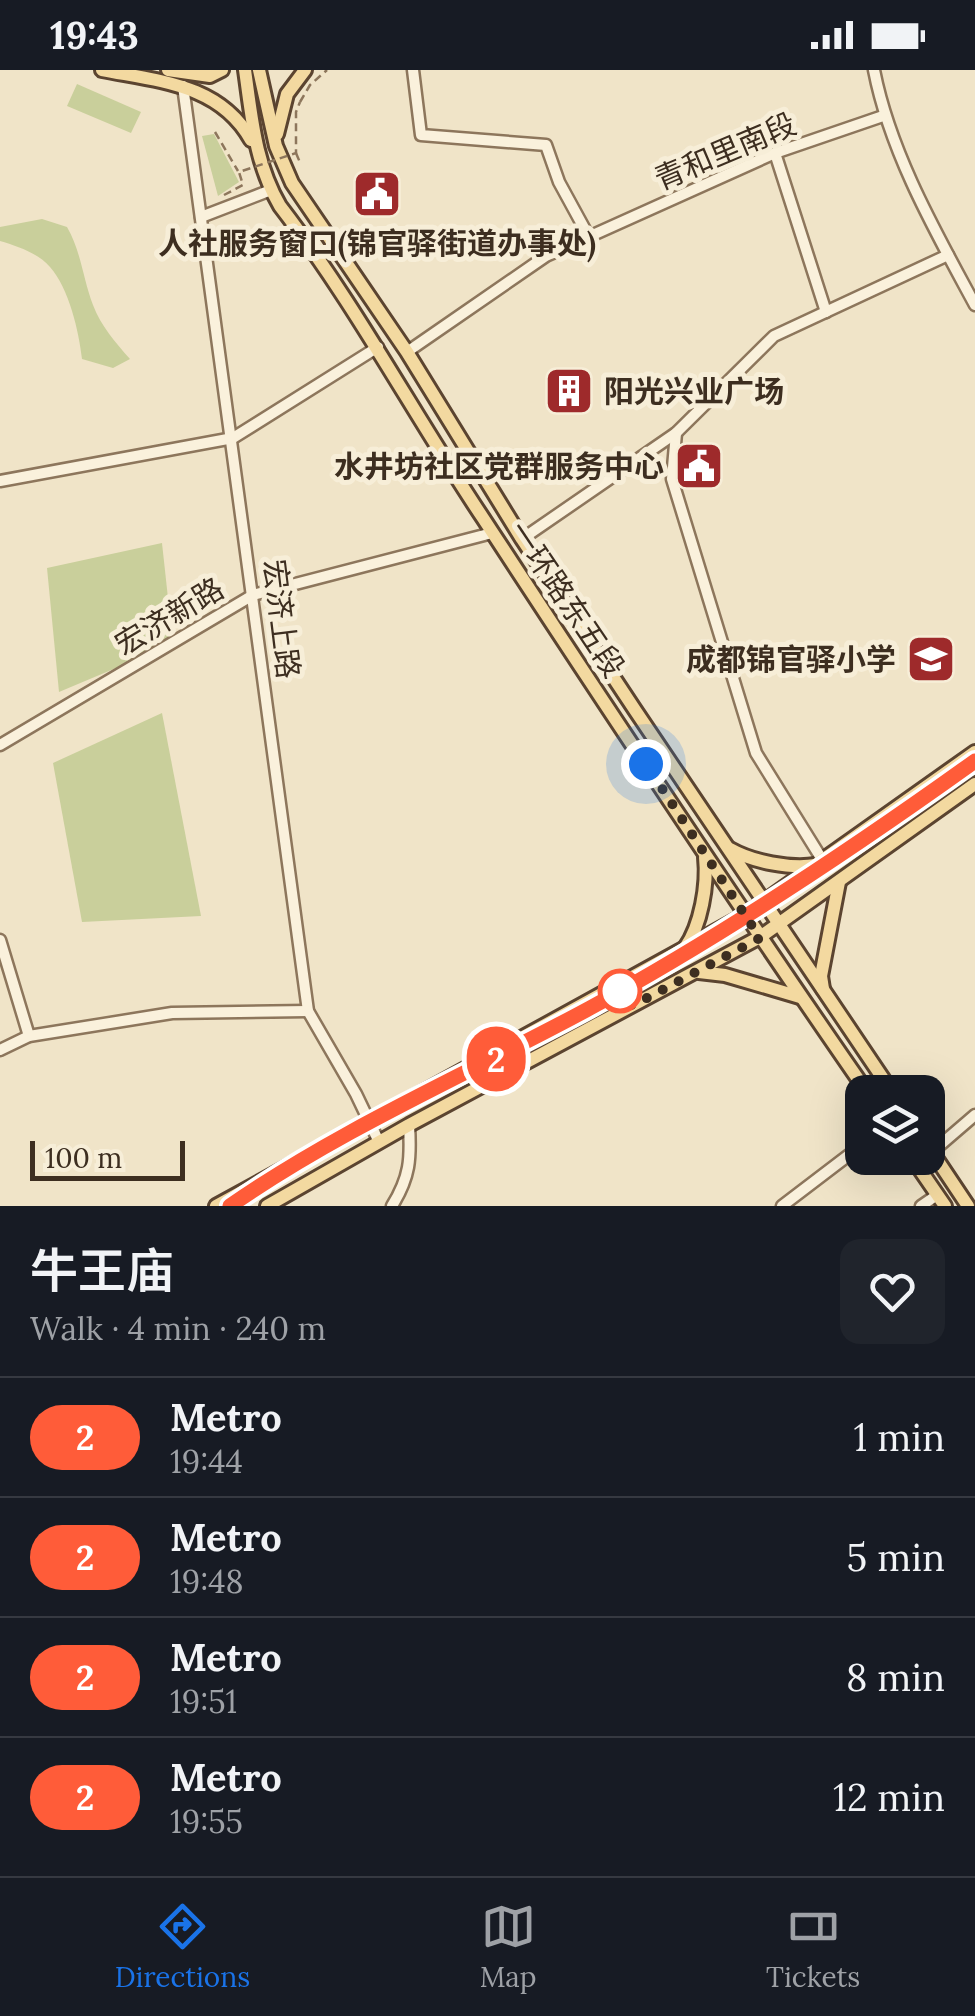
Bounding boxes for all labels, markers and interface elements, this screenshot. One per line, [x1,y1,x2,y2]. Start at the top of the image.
text: 19:43 [50,11,139,59]
street label: 青和里南段 [649,104,801,198]
public building icon: 人社服务窗口(锦官驿街道办事处) [351,168,403,220]
place label: 人社服务窗口(锦官驿街道办事处) [158,224,596,263]
building icon: 阳光兴业广场 [543,365,595,417]
place label: 阳光兴业广场 [604,372,784,410]
public building icon: 水井坊社区党群服务中心 [673,440,725,492]
place label: 水井坊社区党群服务中心 [334,447,664,485]
street label: 一环路东五段 [501,514,633,684]
street label: 宏济上路 [256,557,308,681]
street label: 宏济新路 [108,569,230,663]
school or university icon: 成都锦官驿小学 [905,633,957,685]
place label: 成都锦官驿小学 [686,640,896,678]
your location [621,739,671,789]
unlabelled marker [599,970,641,1012]
line badge: 2 [464,1026,528,1092]
text: 2 [487,1037,505,1082]
map controls [845,1075,945,1175]
button: layers [845,1075,945,1175]
scale bar [30,1136,185,1180]
text: 100 m [45,1140,122,1176]
button: heart [840,1239,945,1344]
text: 牛王庙 [30,1240,174,1301]
text: Walk · 4 min · 240 m [30,1308,326,1349]
text: Metro [170,1393,282,1441]
text: 1 min [853,1413,945,1461]
text: 2 [76,1415,94,1460]
text: 19:44 [170,1441,243,1482]
text: Metro [170,1513,282,1561]
text: 5 min [847,1533,945,1581]
text: 2 [76,1535,94,1580]
text: 19:48 [170,1561,243,1602]
text: Metro [170,1633,282,1681]
text: 8 min [846,1653,945,1701]
text: 2 [76,1655,94,1700]
text: 19:51 [170,1681,237,1722]
text: Metro [170,1753,282,1801]
text: 12 min [833,1773,945,1821]
text: 2 [76,1775,94,1820]
text: 19:55 [170,1801,243,1842]
tab: Directions [115,1899,250,1995]
tab: Map [480,1899,537,1995]
tab: Tickets [766,1899,860,1995]

